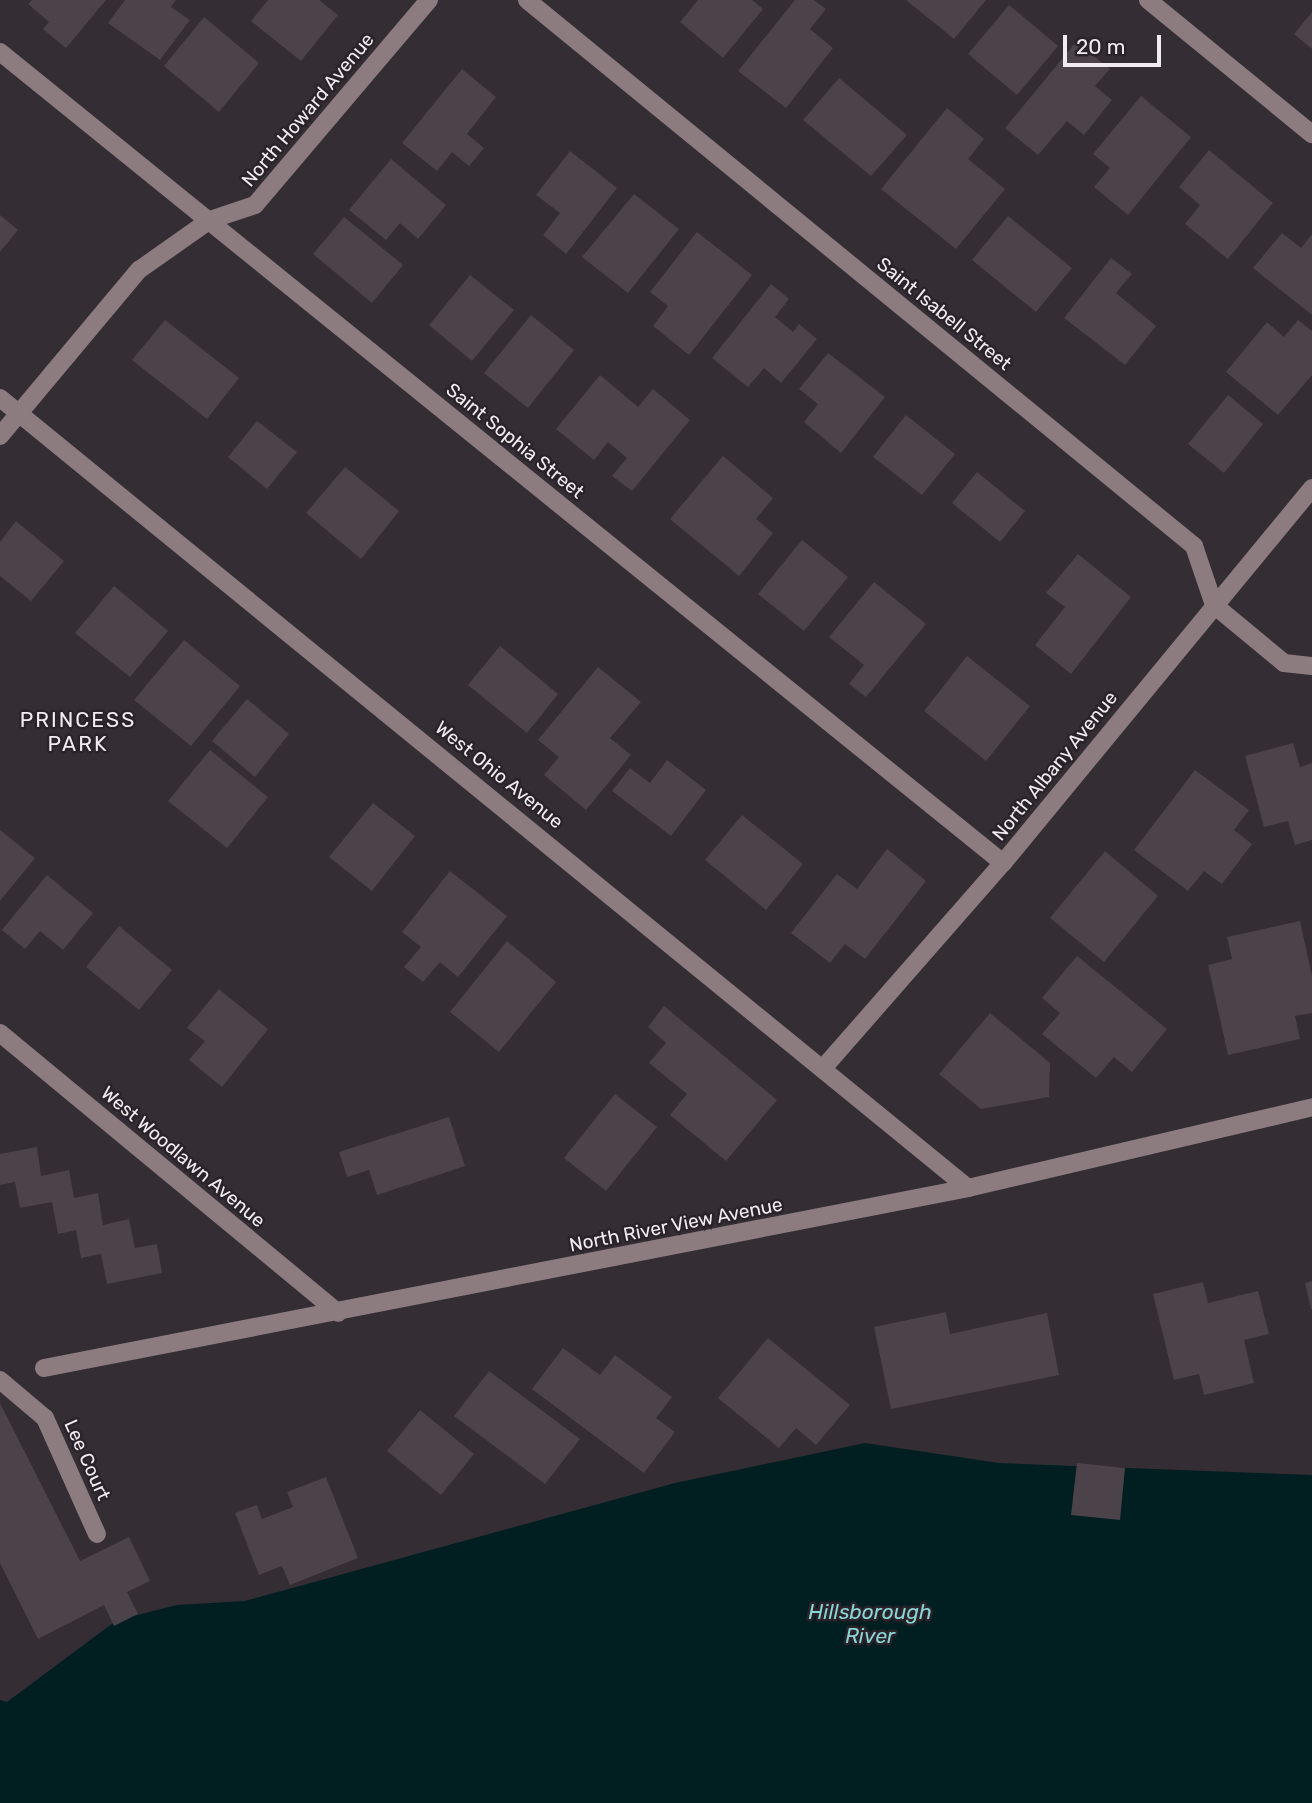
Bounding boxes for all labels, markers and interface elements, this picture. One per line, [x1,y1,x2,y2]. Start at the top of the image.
scale bar [1067,21,1165,65]
street label: North Howard Avenue [237,28,379,192]
text: 20 m [1076,34,1125,59]
street label: Saint Isabell Street [872,253,1016,375]
street label: Saint Sophia Street [442,378,588,504]
street label: North Albany Avenue [987,686,1123,846]
district label: PRINCESS PARK [21,707,135,757]
street label: West Ohio Avenue [430,716,568,834]
street label: West Woodlawn Avenue [96,1081,270,1233]
street label: North River View Avenue [567,1193,785,1257]
street label: Lee Court [59,1416,115,1504]
water label: Hillsborough River [808,1599,932,1649]

